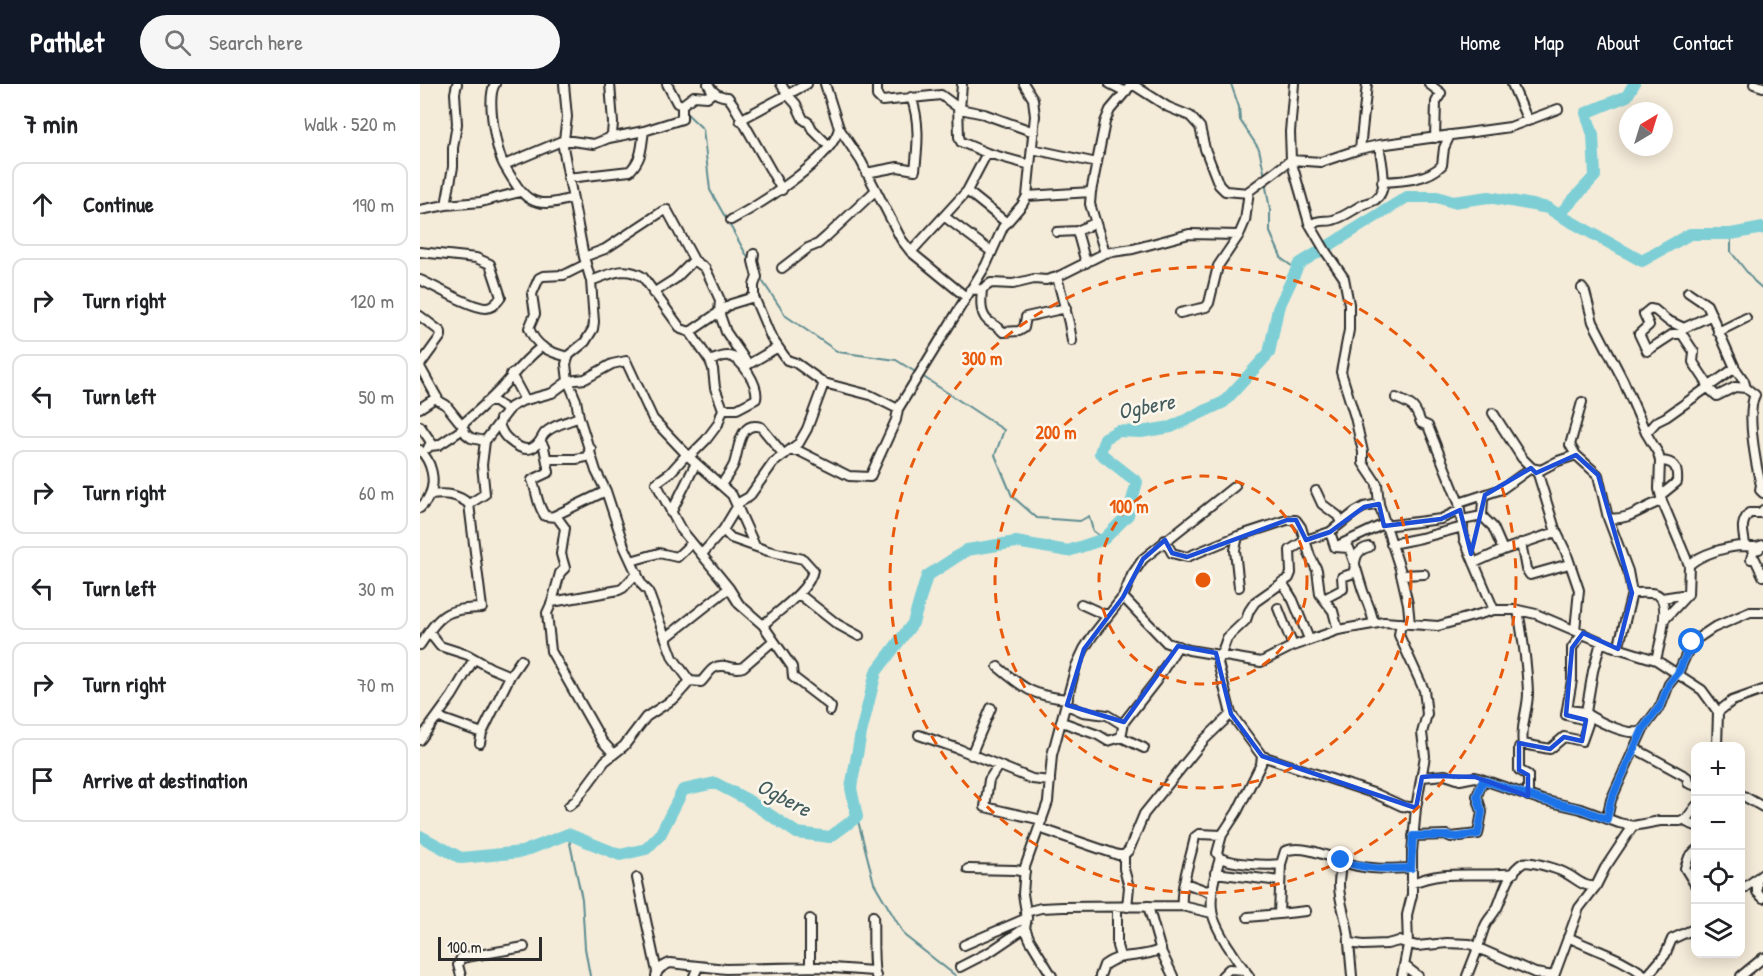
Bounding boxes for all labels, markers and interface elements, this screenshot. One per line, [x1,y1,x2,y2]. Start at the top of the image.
search box [140,15,560,69]
text: Pathlet [30,23,104,61]
icon: search [161,26,194,59]
text: Search here [209,27,303,57]
text: Home [1460,28,1501,57]
text: Map [1534,28,1564,57]
text: About [1597,28,1640,57]
text: Contact [1673,28,1733,57]
north arrow [1619,102,1673,156]
text: 7 min [24,106,78,141]
text: Walk · 520 m [304,110,396,137]
icon: ahead [26,188,59,221]
text: Continue [83,189,154,219]
text: 190 m [352,191,394,218]
icon: right [26,284,59,317]
text: Turn right [83,285,166,315]
text: 120 m [350,287,394,314]
text: 300 m [962,346,1002,371]
icon: left [26,380,59,413]
text: Turn left [83,381,156,411]
text: 50 m [358,383,394,410]
water label: Ogbere [1115,386,1178,426]
text: 200 m [1036,420,1076,445]
icon: right [26,476,59,509]
text: Turn right [83,477,166,507]
text: 60 m [359,479,394,506]
text: 100 m [1109,494,1149,519]
centre of rings [1193,570,1213,590]
icon: left [26,572,59,605]
text: Turn left [83,573,156,603]
text: 30 m [358,575,394,602]
route start [1678,628,1704,654]
icon: right [26,668,59,701]
text: Turn right [83,669,166,699]
text: 70 m [357,671,394,698]
map controls [1691,742,1745,958]
button: + [1691,742,1745,796]
icon: arrive [26,764,59,797]
text: Arrive at destination [83,765,248,795]
water label: Ogbere [752,770,817,824]
button: − [1691,796,1745,850]
route end [1327,846,1353,872]
button: locate [1691,850,1745,904]
button: layers [1691,904,1745,958]
scale bar [438,934,542,962]
text: 100 m [447,936,482,958]

